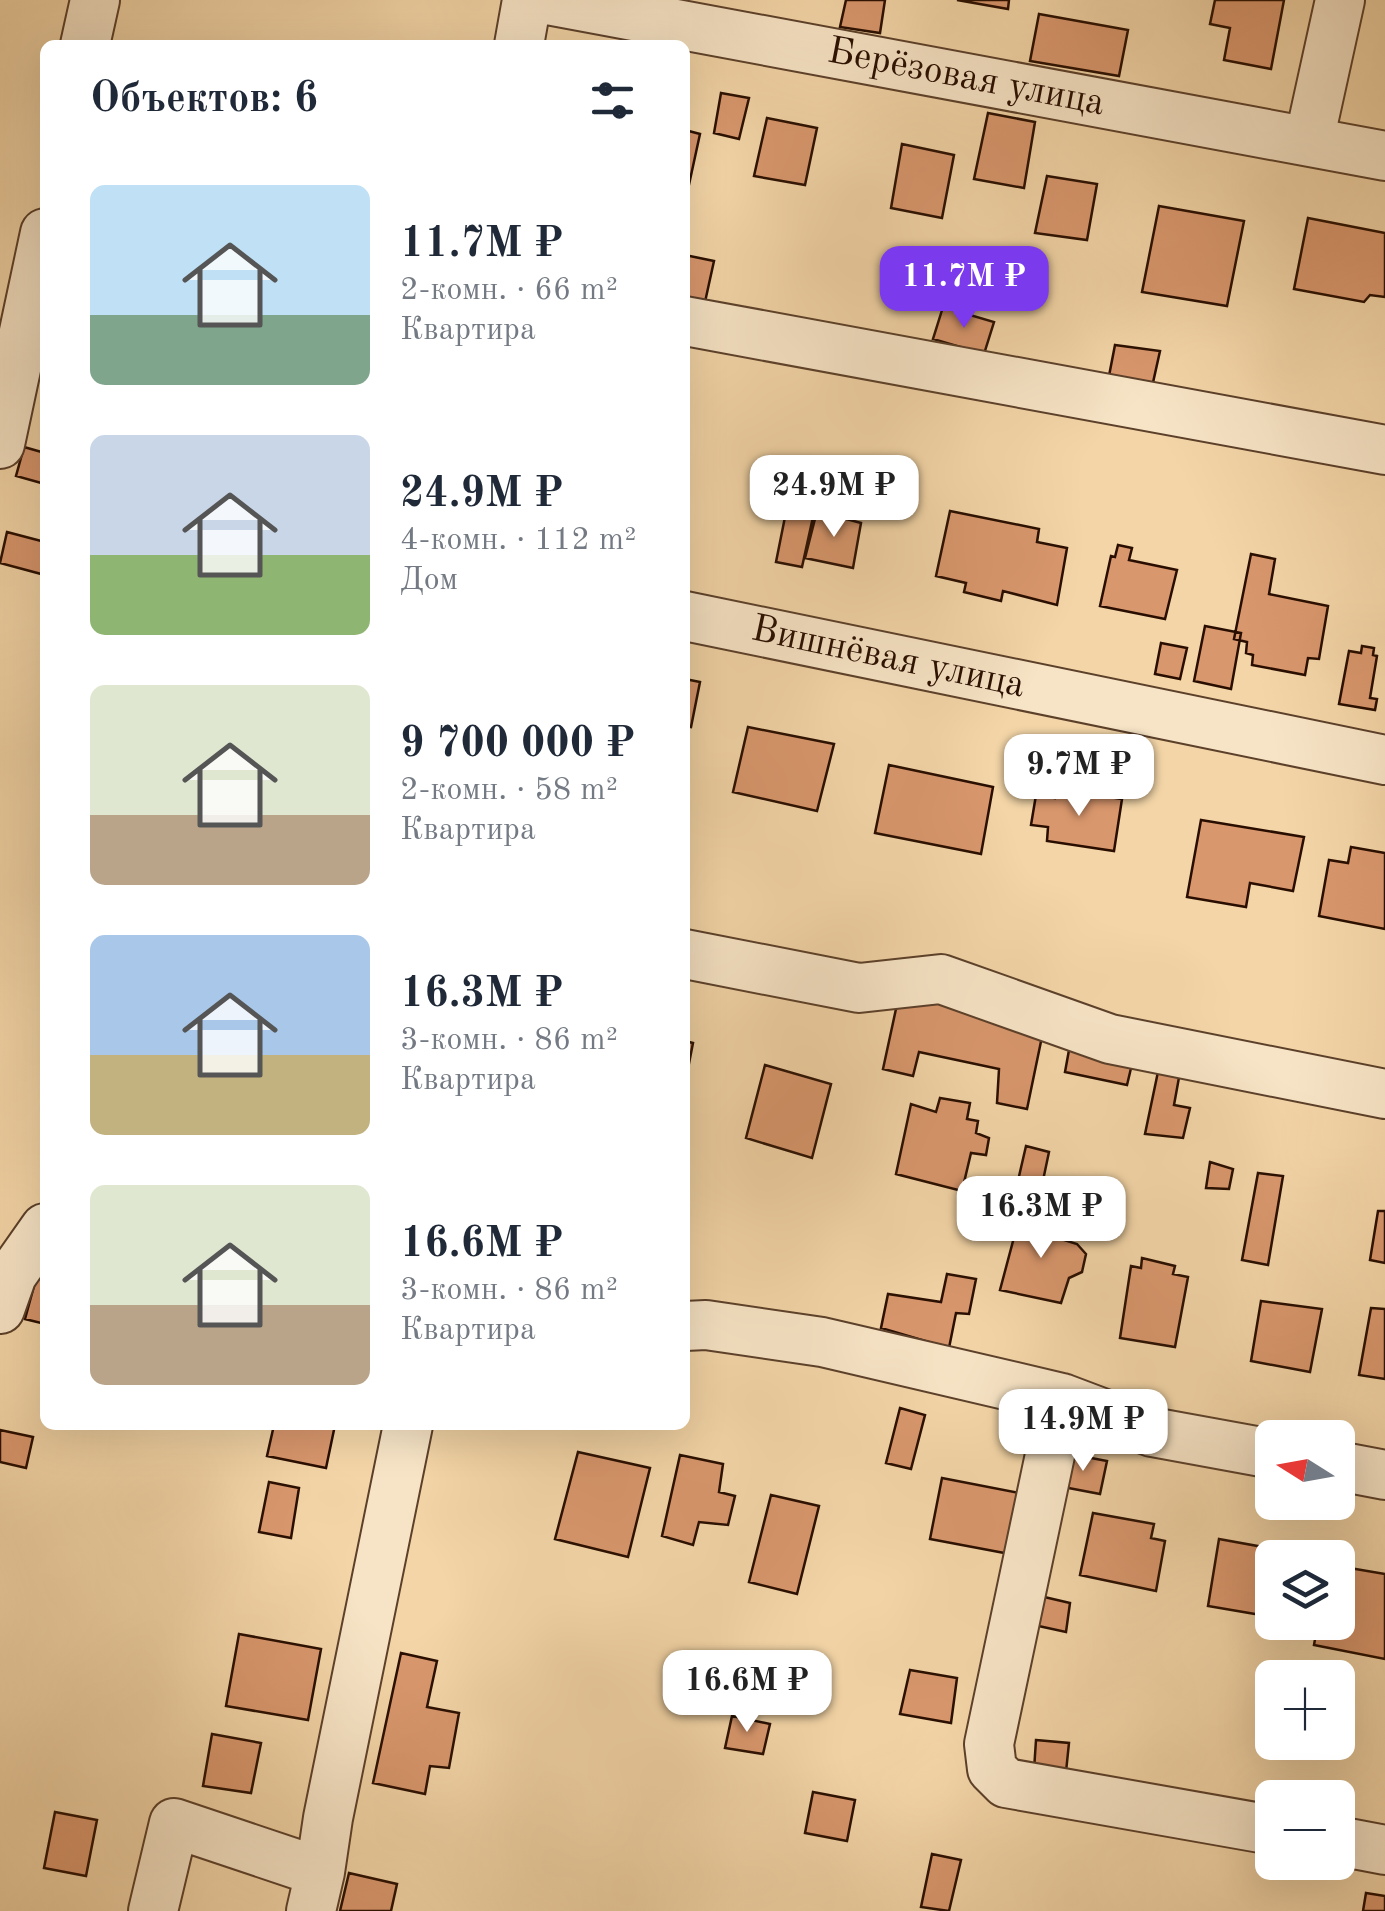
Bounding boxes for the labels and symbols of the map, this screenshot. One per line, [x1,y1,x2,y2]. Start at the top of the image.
street label: Берёзовая улица [824,32,1108,124]
pin: 11.7M ₽ [872,246,1056,331]
pin: 24.9M ₽ [742,455,926,540]
street label: Вишнёвая улица [748,610,1028,706]
pin: 9.7M ₽ [998,734,1160,819]
pin: 16.3M ₽ [949,1176,1133,1261]
pin: 14.9M ₽ [991,1389,1175,1474]
north arrow [1255,1420,1355,1520]
pin: 16.6M ₽ [655,1650,839,1735]

